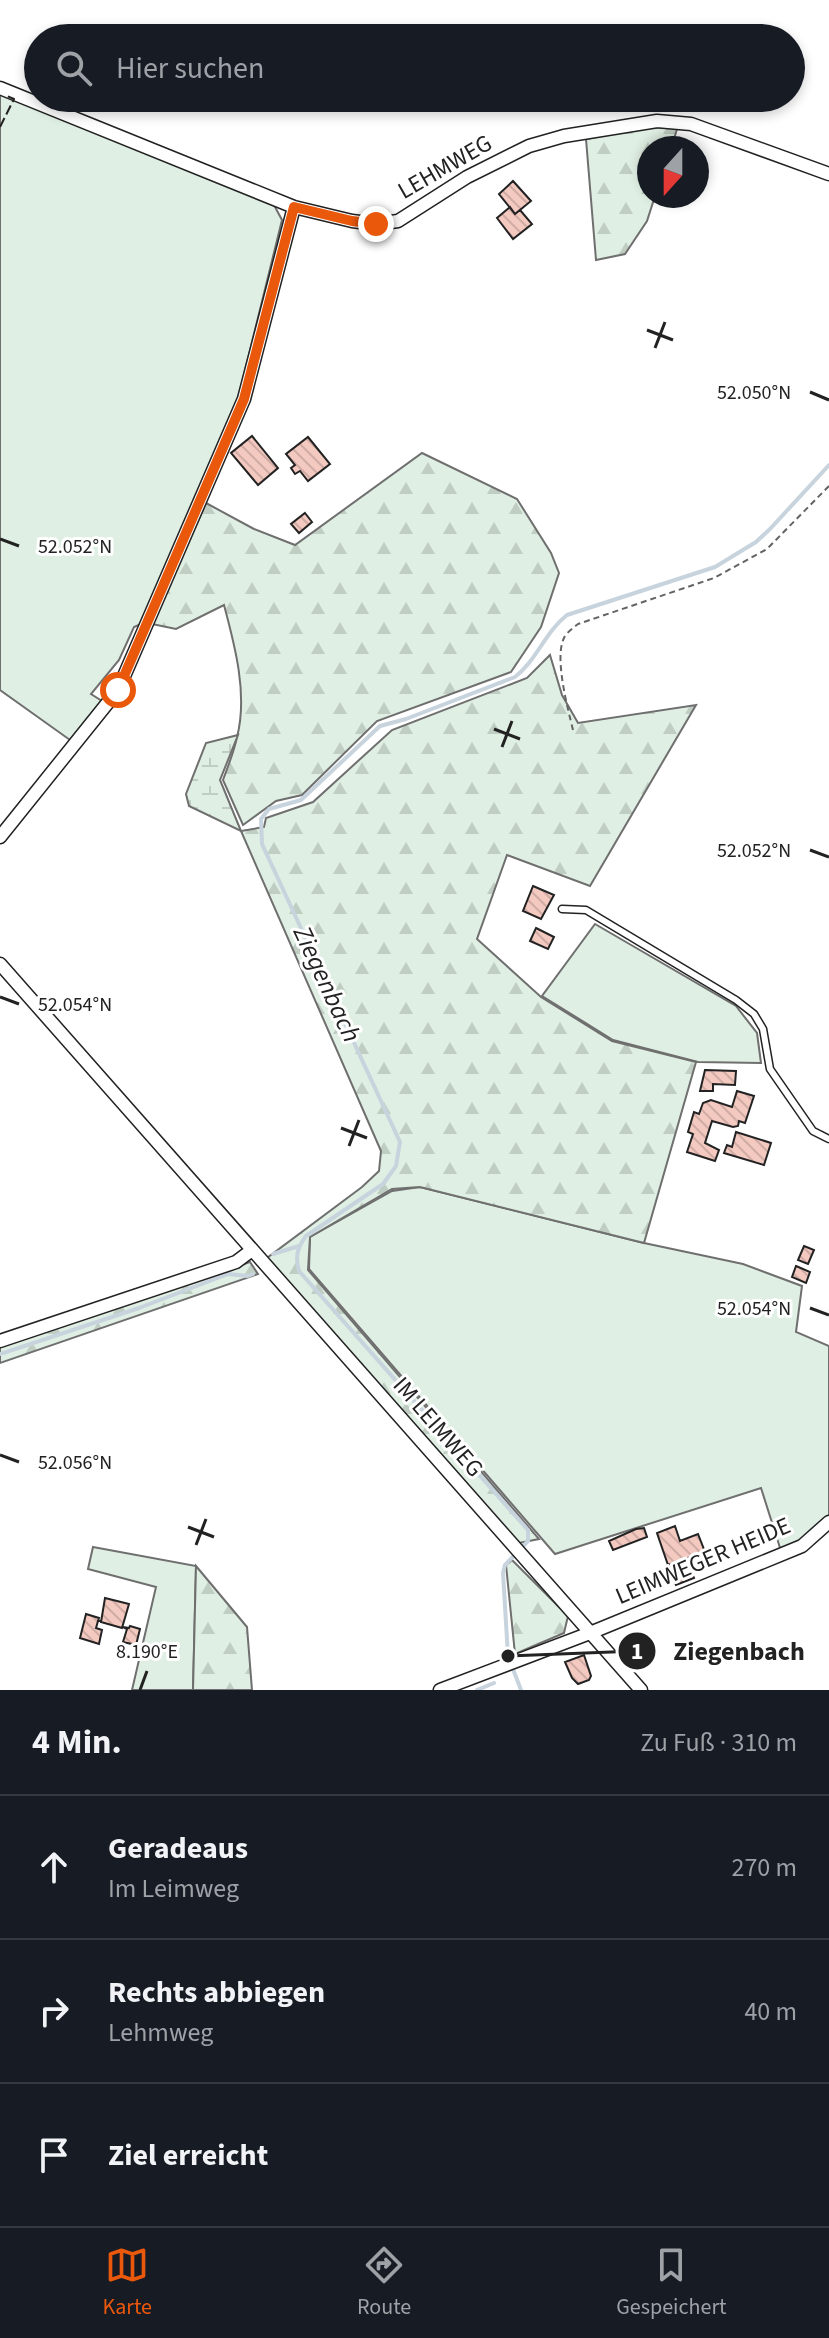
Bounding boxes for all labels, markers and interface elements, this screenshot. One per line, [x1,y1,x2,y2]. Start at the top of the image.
search box [24,24,805,112]
icon: search [52,46,96,90]
text: Hier suchen [116,47,264,90]
street label: LEHMWEG [391,126,499,208]
north arrow [637,136,709,208]
route end [358,206,394,242]
text: 52.050°N [717,379,791,407]
text: 52.052°N [38,533,112,561]
route start [100,672,136,708]
text: 52.052°N [717,837,791,865]
water label: Ziegenbach [283,919,370,1048]
text: 52.054°N [38,991,112,1019]
text: 52.054°N [717,1295,791,1323]
street label: IM LEIMWEG [384,1369,492,1485]
text: 52.056°N [38,1449,112,1477]
street label: LEIMWEGER HEIDE [610,1508,796,1614]
callout: Ziegenbach [617,1626,821,1676]
text: Ziegenbach [673,1633,805,1670]
text: 1 [631,1634,643,1669]
text: 8.190°E [116,1638,178,1666]
text: 4 Min. [32,1718,122,1767]
text: Zu Fuß · 310 m [640,1724,797,1761]
text: Geradeaus [108,1827,248,1870]
icon: ahead [32,1845,76,1889]
text: 270 m [731,1849,797,1886]
text: Im Leimweg [108,1870,239,1907]
text: Rechts abbiegen [108,1971,325,2014]
icon: right [32,1989,76,2033]
text: 40 m [744,1993,797,2030]
text: Lehmweg [108,2014,213,2051]
icon: arrive [32,2133,76,2177]
text: Ziel erreicht [108,2134,268,2177]
tab: Karte [103,2243,152,2323]
tab: Route [357,2243,411,2323]
tab: Gespeichert [616,2243,727,2323]

